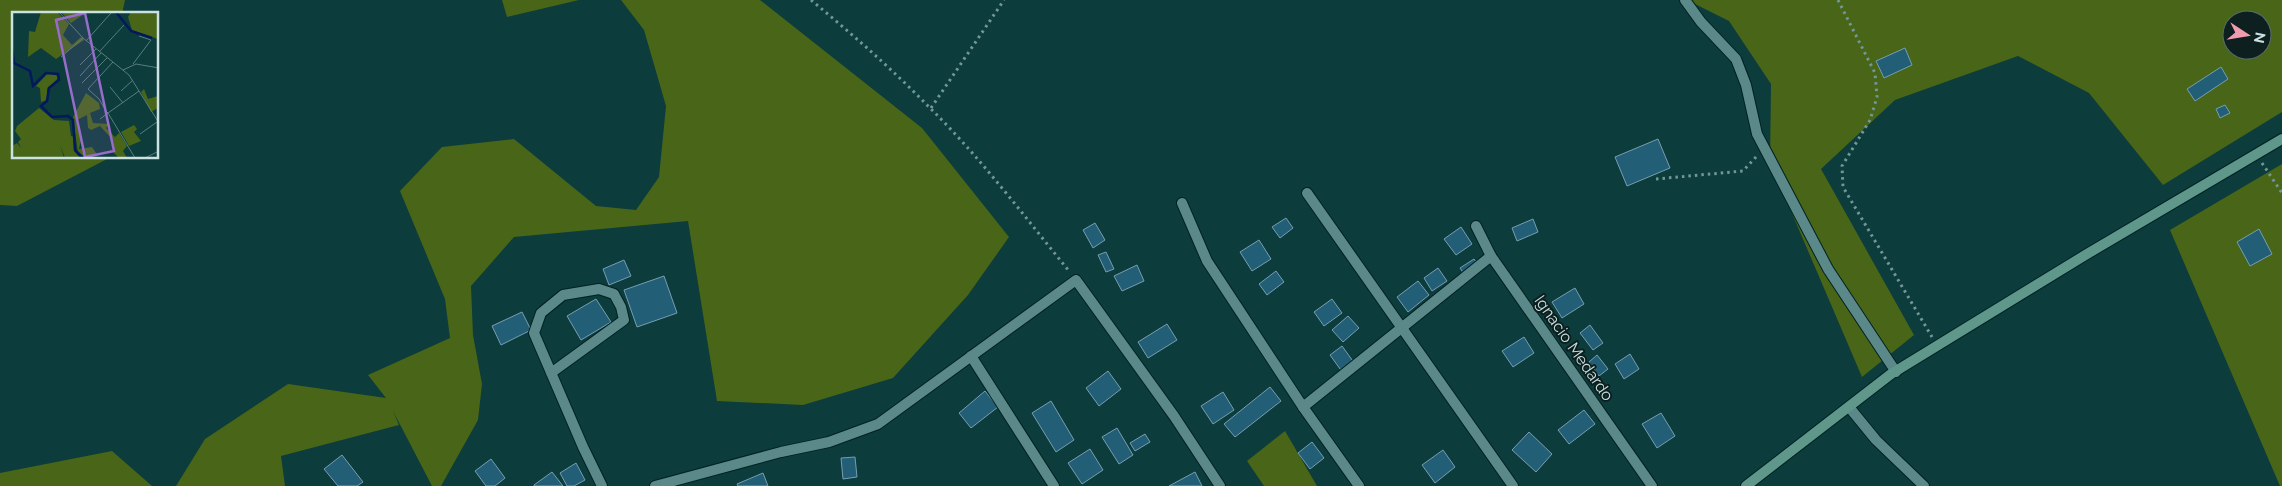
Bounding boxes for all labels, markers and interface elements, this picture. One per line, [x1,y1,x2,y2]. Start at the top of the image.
north arrow [2222,10,2272,60]
inset map [12,12,159,159]
text: N [2251,31,2269,45]
street label: Ignacio Medardo [1531,292,1617,404]

